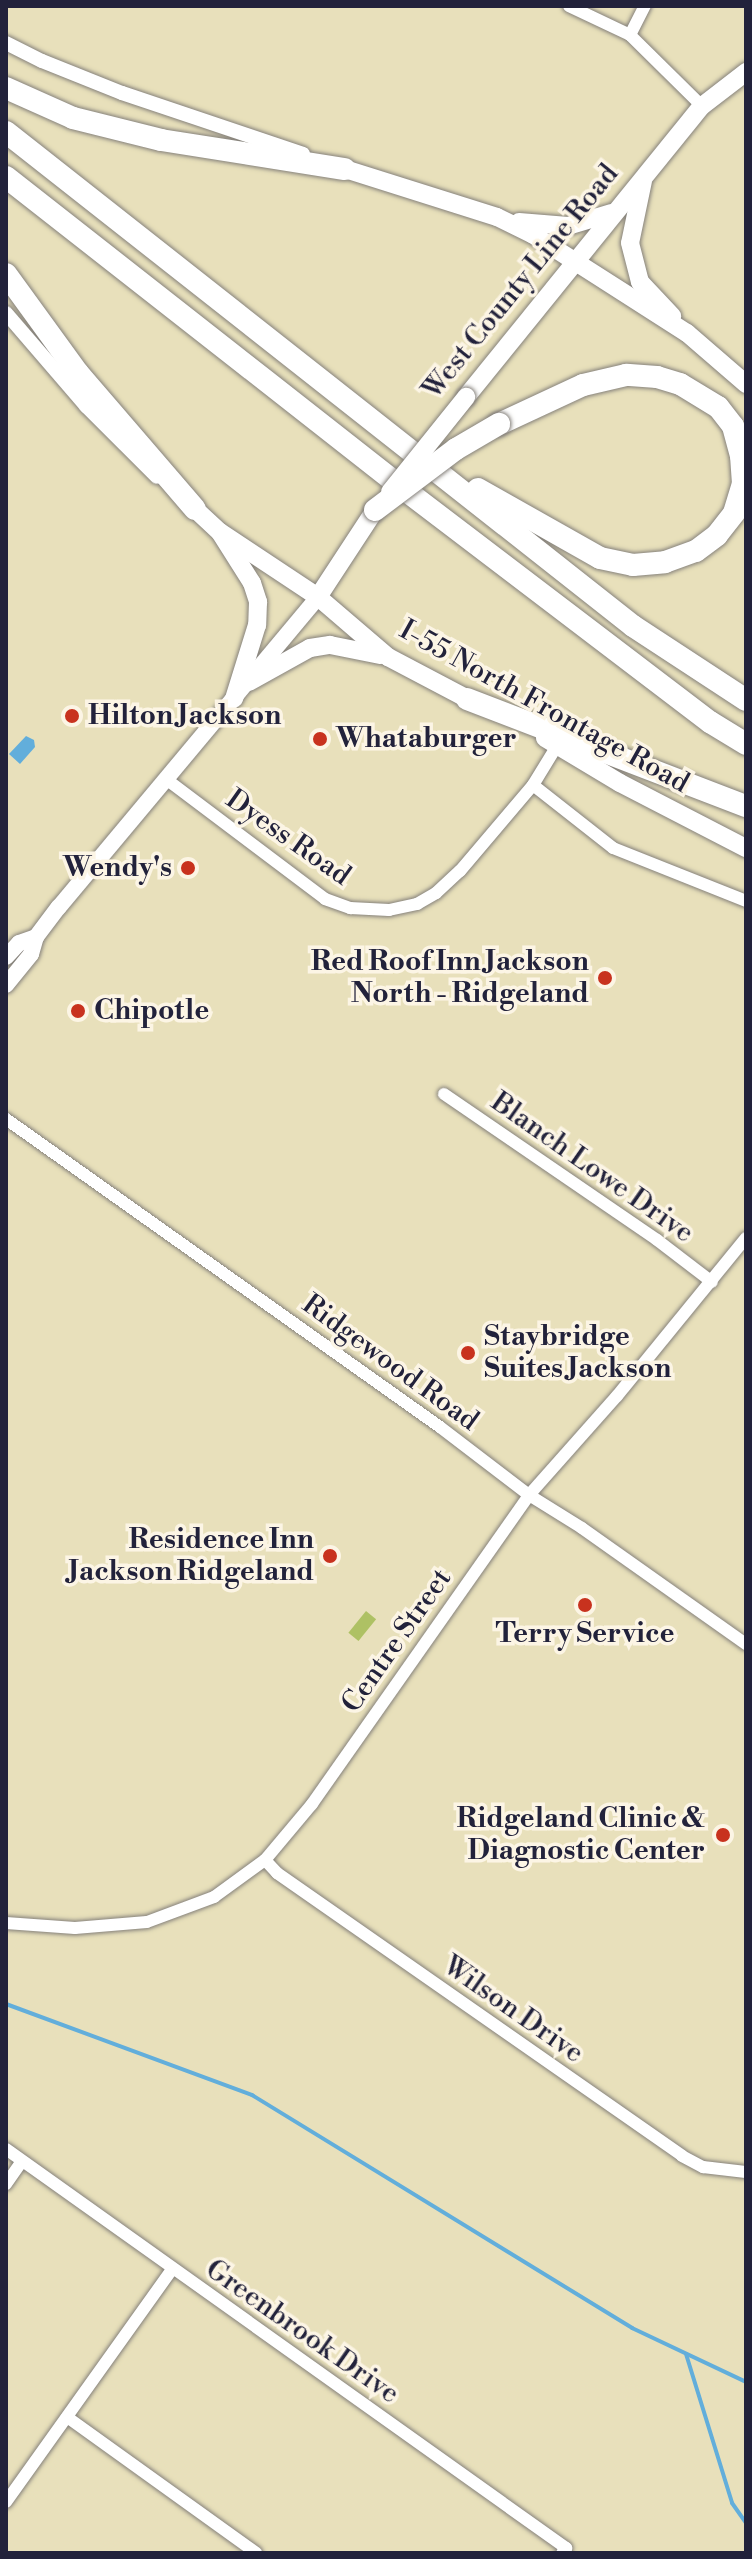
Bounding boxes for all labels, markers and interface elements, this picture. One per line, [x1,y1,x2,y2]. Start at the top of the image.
street label: West County Line Road [416,158,626,406]
street label: I-55 North Frontage Road [393,613,695,801]
place label: Hilton Jackson [88,699,281,733]
marker: Hilton Jackson [63,707,81,725]
place label: Whataburger [336,722,517,756]
marker: Whataburger [311,730,329,748]
street label: Dyess Road [219,783,357,893]
place label: Wendy's [63,851,172,885]
marker: Wendy's [179,859,197,877]
place label: Red Roof Inn Jackson North - Ridgeland [311,945,589,1011]
marker: Red Roof Inn Jackson North - Ridgeland [596,969,614,987]
place label: Chipotle [94,994,209,1028]
marker: Chipotle [69,1002,87,1020]
street label: Blanch Lowe Drive [484,1086,700,1250]
street label: Ridgewood Road [295,1288,485,1438]
place label: Staybridge Suites Jackson [484,1320,671,1386]
marker: Staybridge Suites Jackson [459,1344,477,1362]
place label: Residence Inn Jackson Ridgeland [68,1523,314,1589]
marker: Residence Inn Jackson Ridgeland [321,1547,339,1565]
street label: Centre Street [335,1563,459,1719]
marker: Terry Service [576,1596,594,1614]
place label: Terry Service [495,1617,675,1651]
place label: Ridgeland Clinic & Diagnostic Center [457,1802,705,1868]
marker: Ridgeland Clinic & Diagnostic Center [712,1824,734,1846]
street label: Wilson Drive [436,1949,590,2071]
street label: Greenbrook Drive [199,2253,405,2411]

